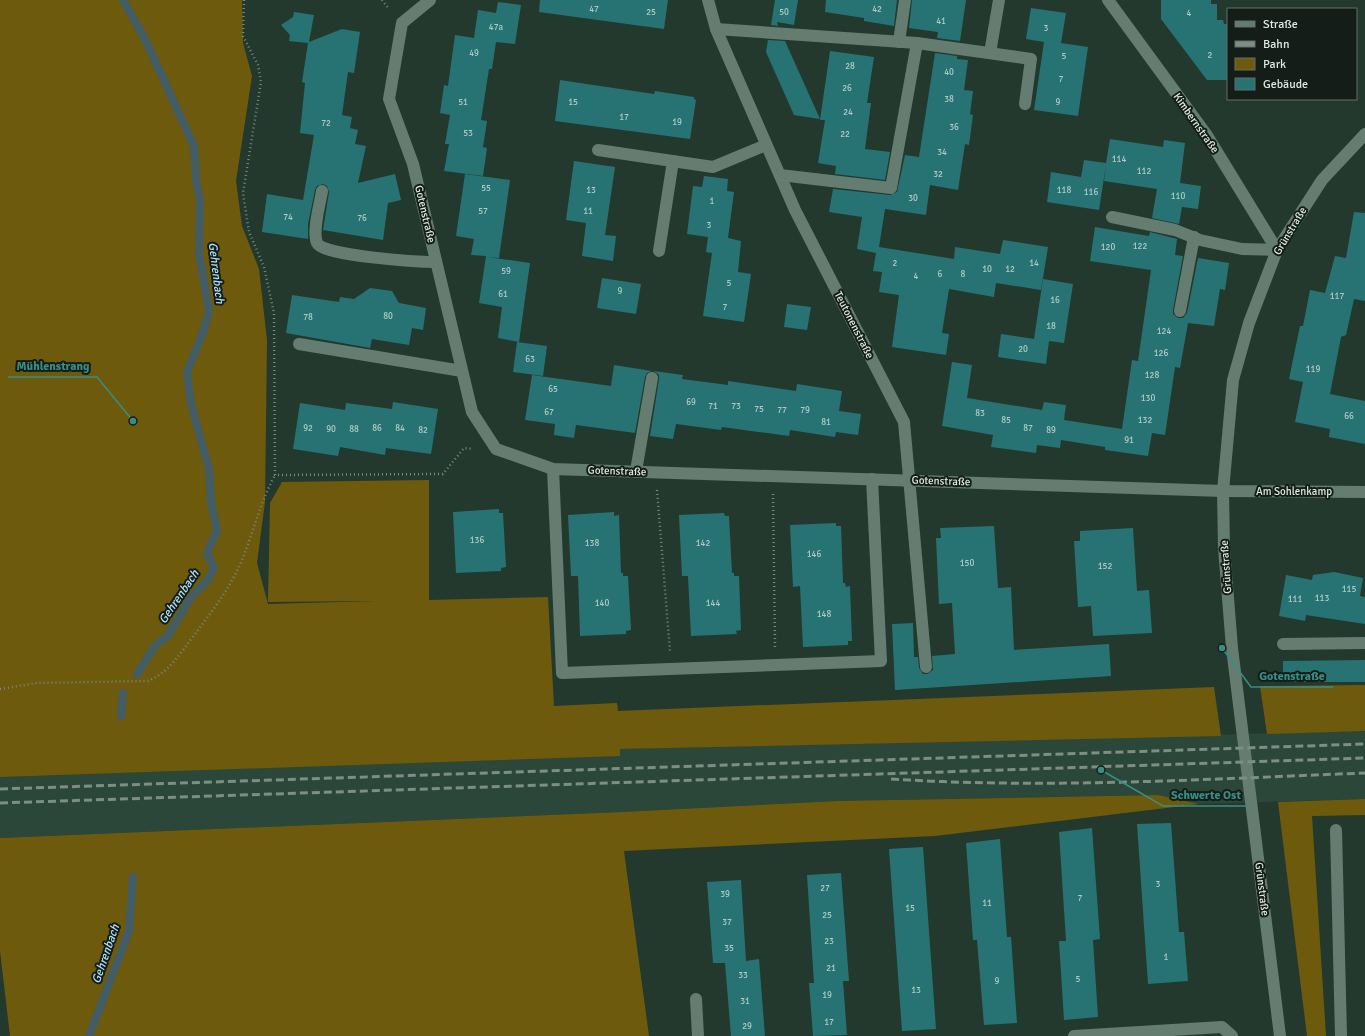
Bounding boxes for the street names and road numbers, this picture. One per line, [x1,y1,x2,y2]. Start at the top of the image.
street label: Kimbernstraße [1171,90,1221,156]
street label: Gotenstraße [412,184,438,244]
street label: Grünstraße [1271,205,1309,257]
street label: Teutonenstraße [831,289,877,361]
street label: Gotenstraße [588,463,646,479]
street label: Gotenstraße [912,473,970,489]
street label: Am Sohlenkamp [1256,485,1332,498]
street label: Grünstraße [1218,540,1234,594]
street label: Grünstraße [1252,862,1272,916]

